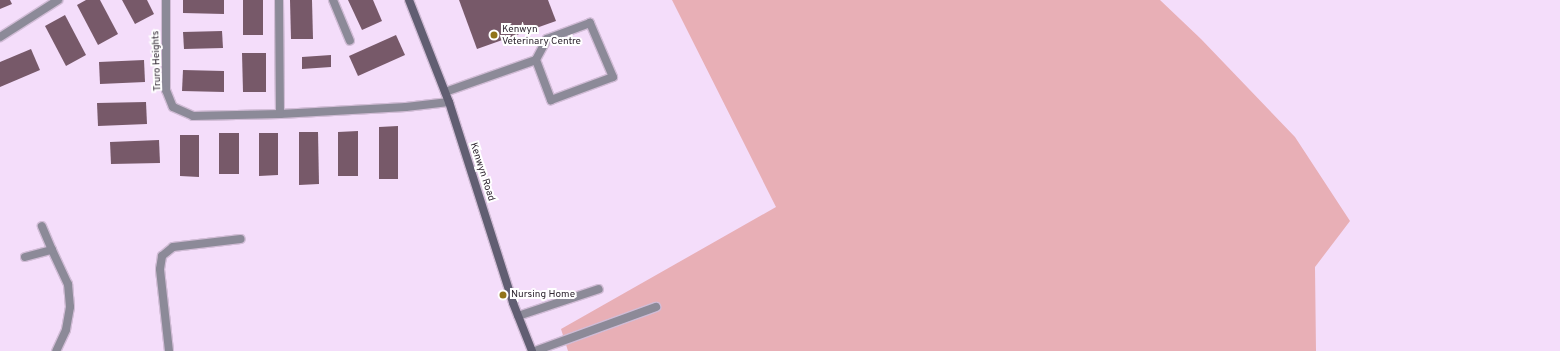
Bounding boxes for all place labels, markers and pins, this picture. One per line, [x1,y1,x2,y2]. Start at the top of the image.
place label: Kenwyn Veterinary Centre [502,23,581,46]
marker: Kenwyn Veterinary Centre [489,30,499,40]
place label: Nursing Home [511,289,575,301]
marker: Nursing Home [498,290,508,300]

